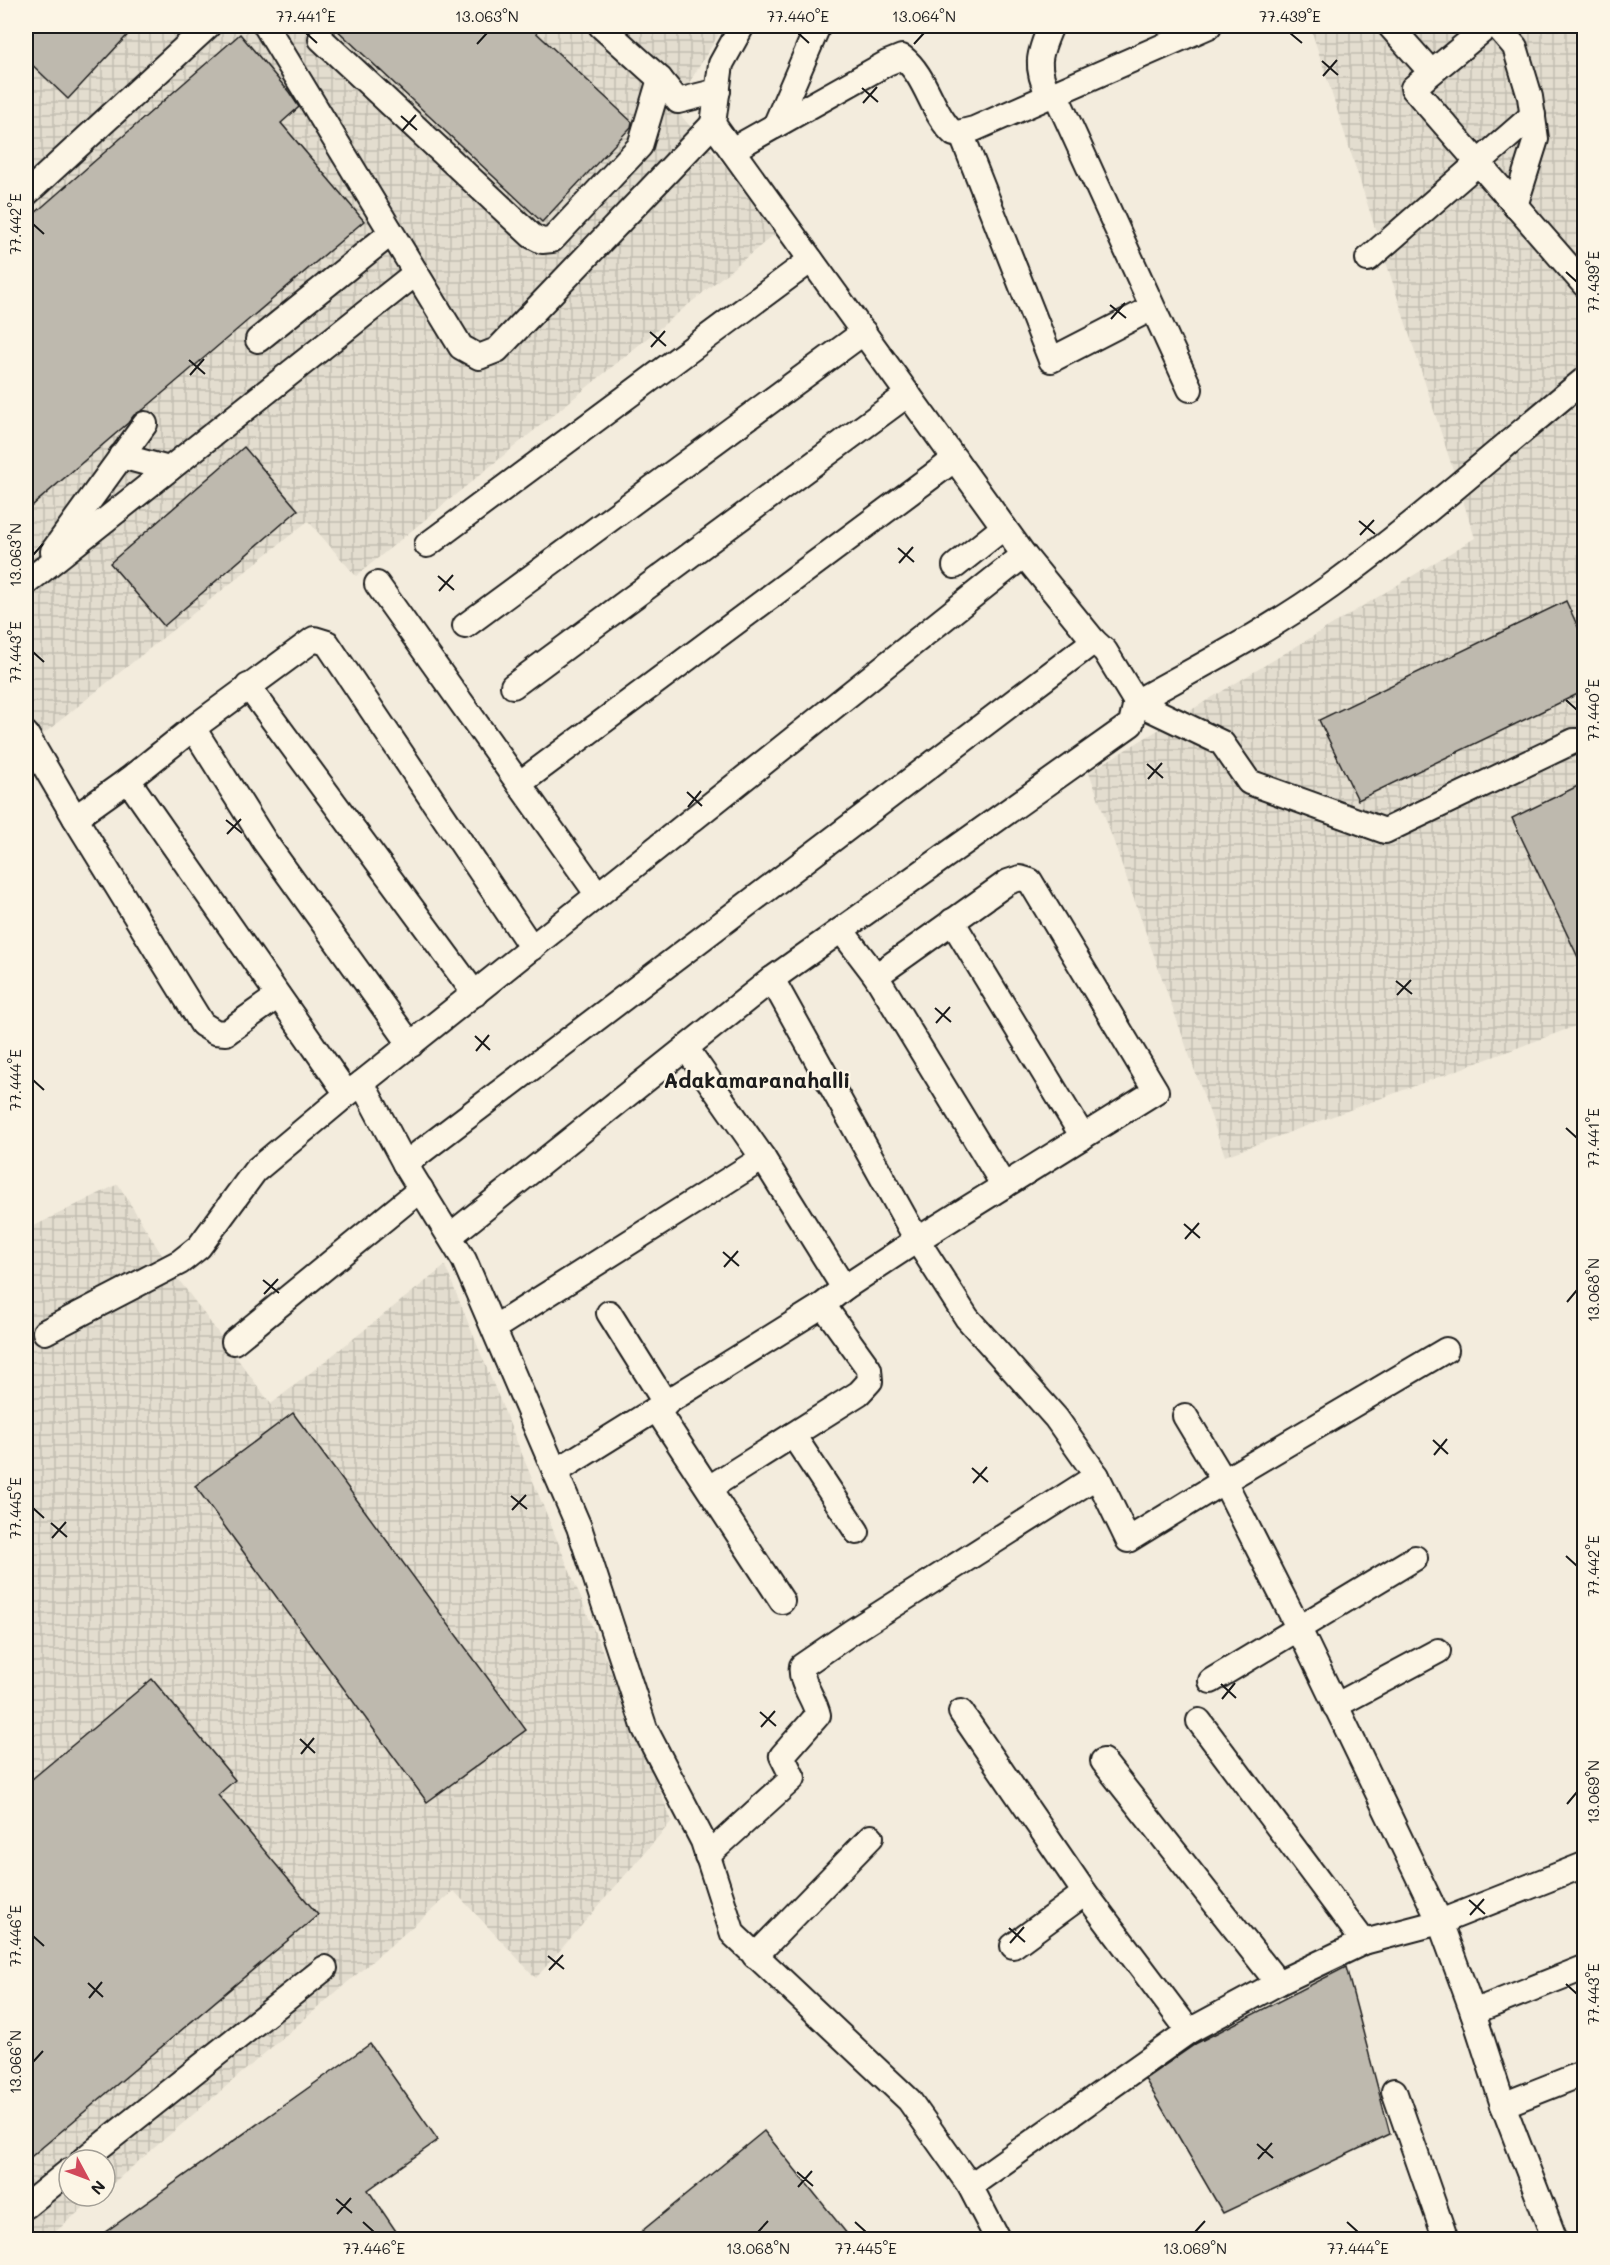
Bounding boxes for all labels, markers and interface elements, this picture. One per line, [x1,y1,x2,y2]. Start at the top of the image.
text: 77.441°E [276,6,336,26]
text: 13.063°N [455,6,519,26]
text: 77.440°E [767,6,830,26]
text: 13.064°N [892,6,956,26]
text: 77.439°E [1259,6,1321,26]
text: 77.442°E [5,193,25,255]
text: 77.439°E [1583,251,1603,313]
text: 13.063°N [5,523,25,587]
text: 77.443°E [5,621,25,683]
text: 77.440°E [1583,678,1603,741]
text: 77.444°E [5,1049,25,1111]
district label: Adakamaranahalli [664,1066,850,1093]
text: 77.441°E [1583,1108,1603,1168]
text: 13.068°N [1583,1258,1603,1322]
text: 77.445°E [5,1477,25,1539]
text: 77.442°E [1583,1535,1603,1597]
text: 13.069°N [1583,1760,1603,1824]
text: 77.446°E [5,1905,25,1967]
text: 77.443°E [1583,1963,1603,2025]
text: 13.066°N [5,2030,25,2094]
north arrow [57,2148,117,2208]
text: N [87,2177,111,2200]
text: 77.446°E [343,2238,405,2258]
text: 13.068°N [726,2238,790,2258]
text: 77.445°E [835,2238,897,2258]
text: 13.069°N [1163,2238,1227,2258]
text: 77.444°E [1327,2238,1389,2258]

